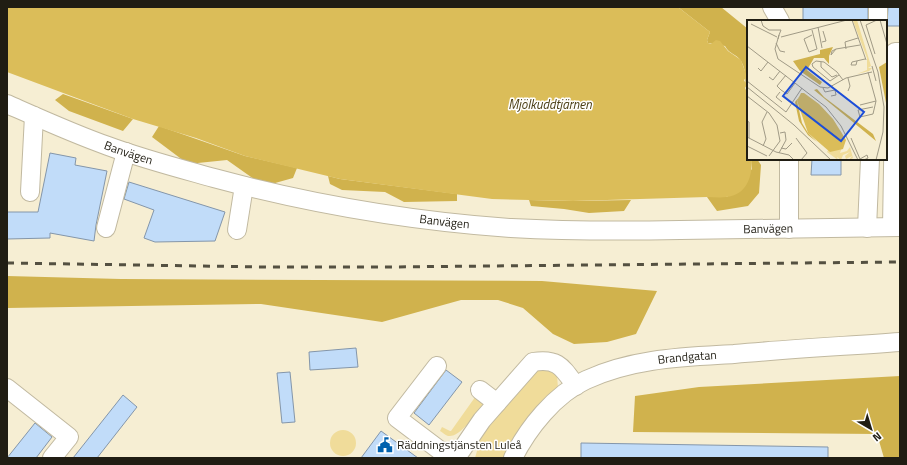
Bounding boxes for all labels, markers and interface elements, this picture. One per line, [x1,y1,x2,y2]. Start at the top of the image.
inset map [747,20,887,160]
water label: Mjölkuddtjärnen [508,94,592,114]
street label: Banvägen [102,135,155,169]
street label: Banvägen [418,209,470,233]
street label: Banvägen [743,218,793,238]
street label: Brandgatan [656,345,717,369]
north arrow [851,409,891,449]
text: N [869,428,885,446]
place label: Räddningstjänsten Luleå [397,435,522,454]
public building icon: Räddningstjänsten Luleå [376,436,394,454]

